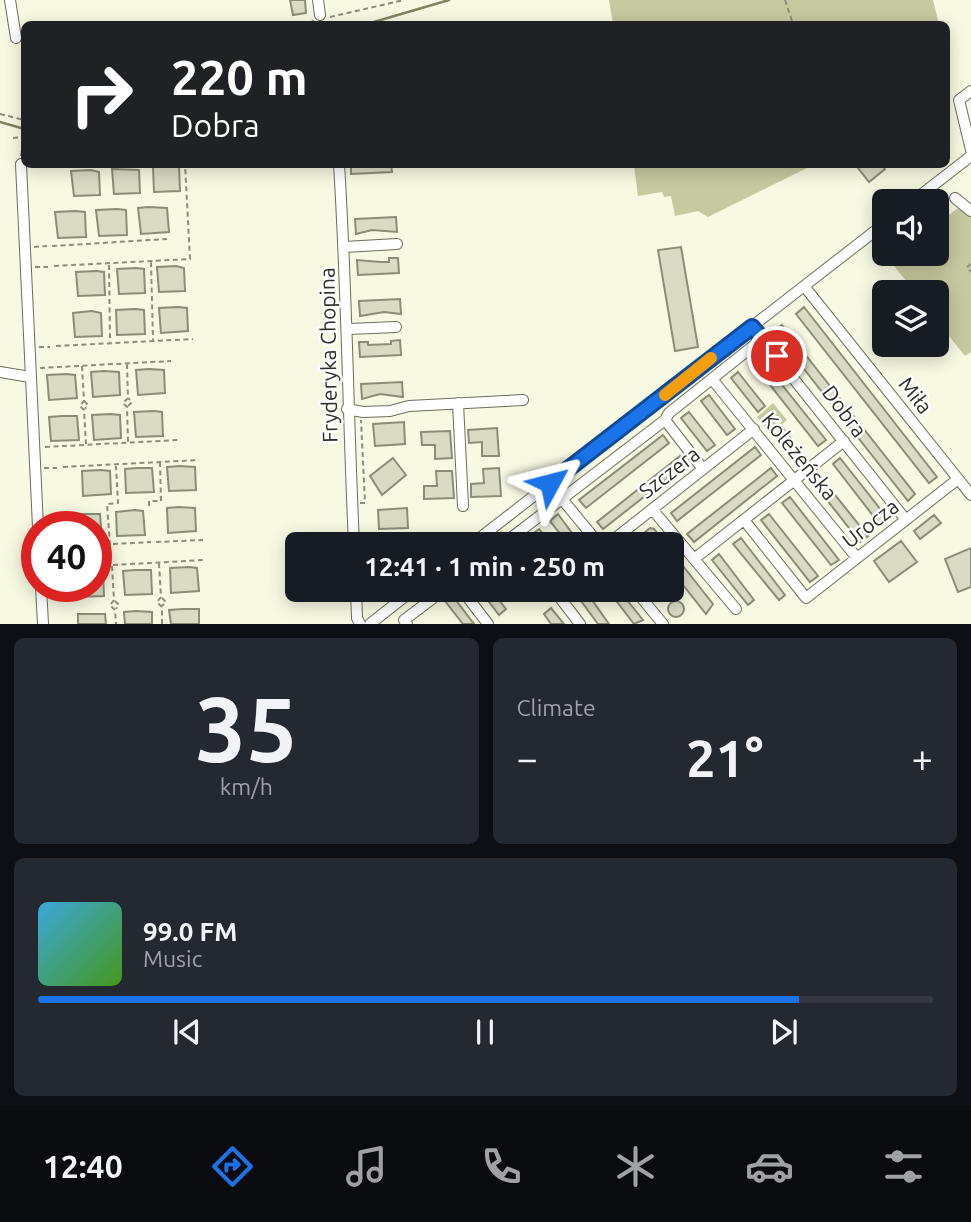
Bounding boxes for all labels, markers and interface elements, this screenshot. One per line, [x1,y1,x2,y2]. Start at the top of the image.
icon: right [56,49,147,140]
text: 220 m [171,49,308,104]
text: Dobra [171,107,260,143]
map controls [872,189,949,357]
button: sound [872,189,949,266]
street label: Fryderyka Chopina [314,267,342,443]
button: layers [872,280,949,357]
pin [747,326,807,386]
icon: arrive [758,337,796,375]
street label: Miła [894,372,938,418]
street label: Dobra [818,381,872,441]
street label: Koleżeńska [757,407,843,505]
street label: Szczera [634,441,704,503]
position arrow [513,446,587,520]
street label: Urocza [837,494,903,552]
speed limit sign: 40 [21,511,112,602]
text: 12:41 · 1 min · 250 m [364,552,605,581]
text: 35 [195,677,298,779]
text: Climate [517,695,596,720]
text: 21° [686,729,763,787]
text: − [517,737,538,779]
text: + [912,737,933,779]
text: km/h [220,774,273,799]
text: 99.0 FM [143,917,237,946]
text: Music [143,946,202,971]
icon: previous [168,1013,206,1051]
icon: pause [466,1013,504,1051]
icon: next [765,1013,803,1051]
icon: directions [208,1142,257,1191]
icon: music [342,1142,391,1191]
icon: phone [477,1142,526,1191]
icon: climate [611,1142,660,1191]
icon: car [745,1142,794,1191]
icon: filters [879,1142,928,1191]
text: 12:40 [43,1148,123,1184]

